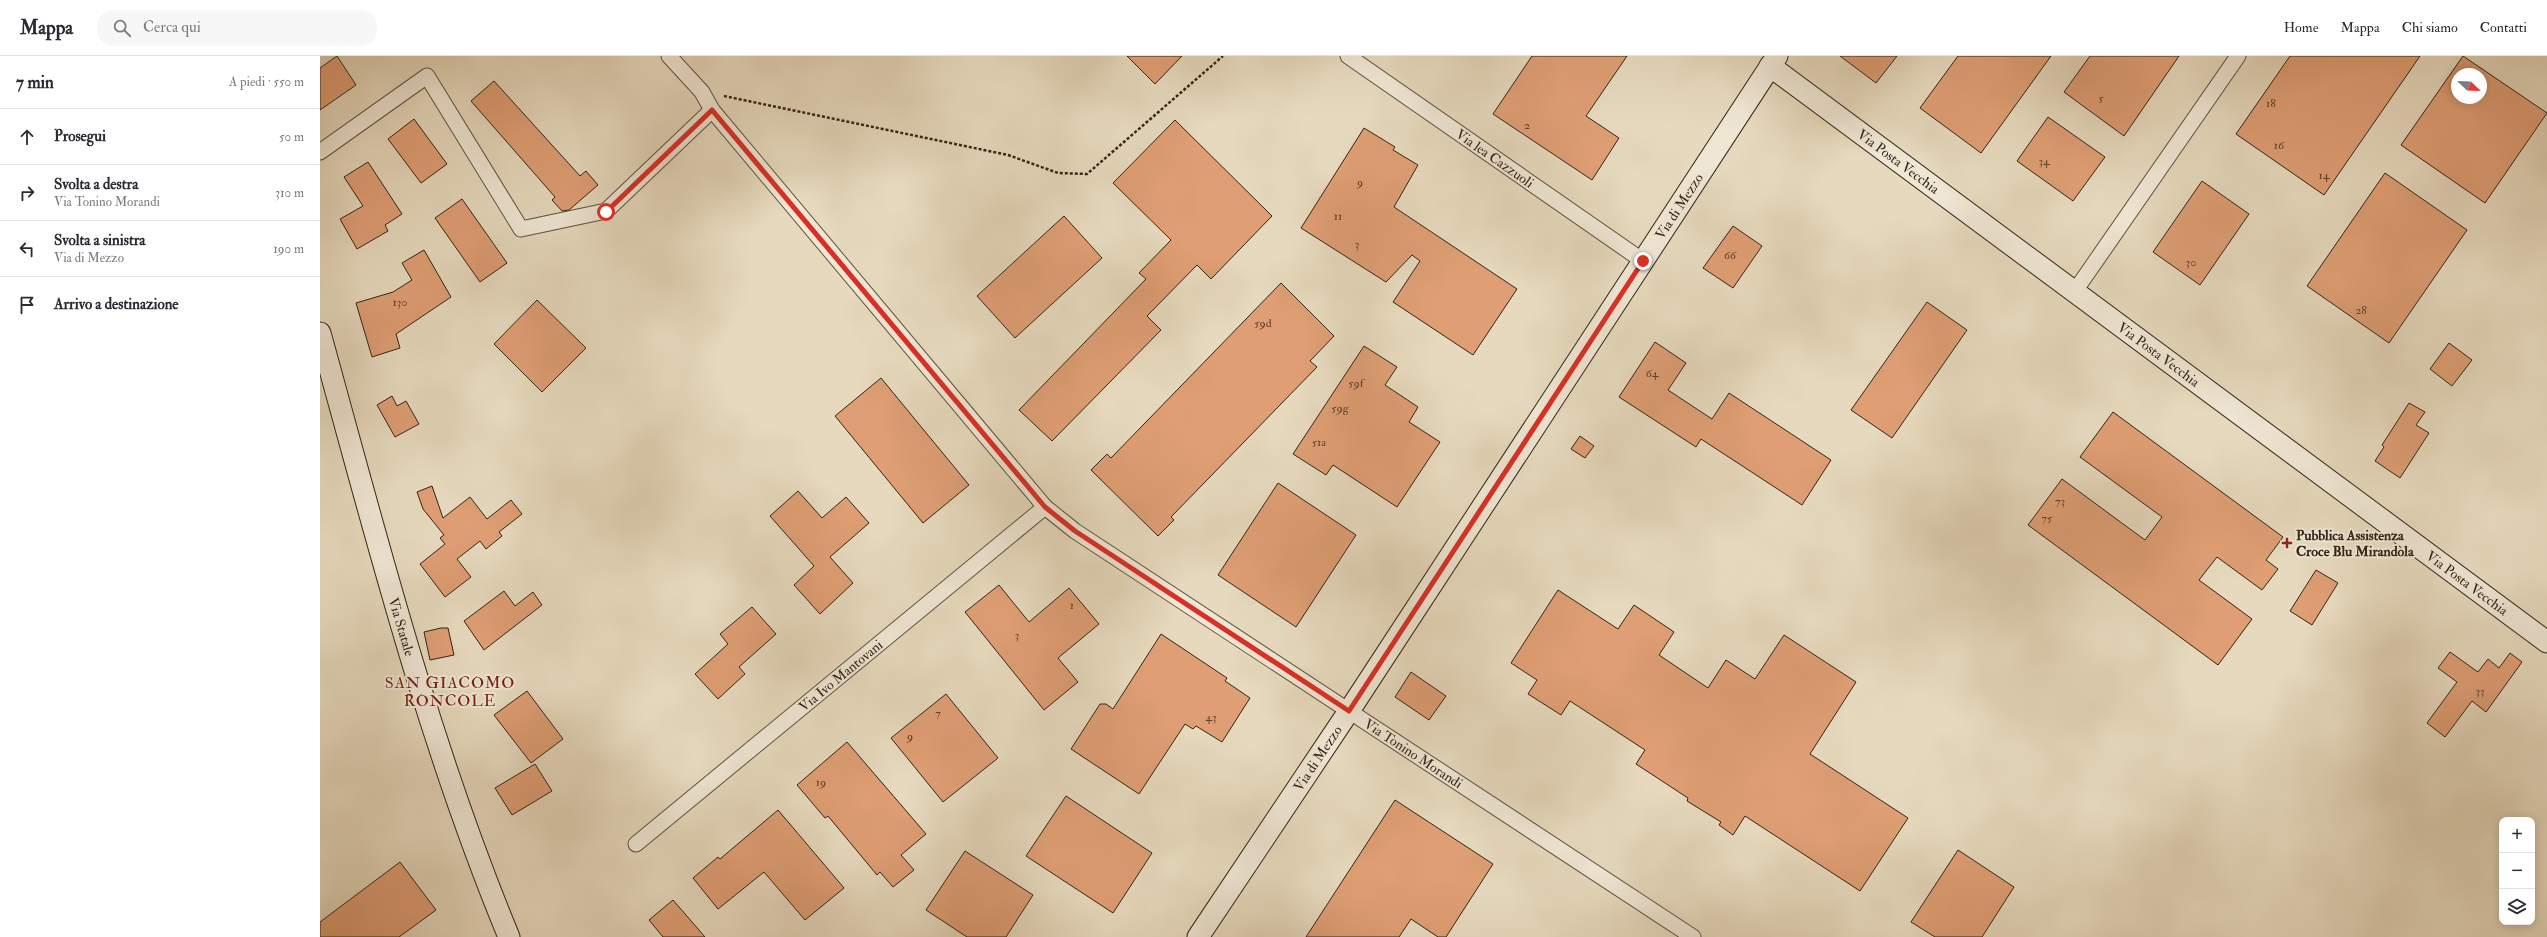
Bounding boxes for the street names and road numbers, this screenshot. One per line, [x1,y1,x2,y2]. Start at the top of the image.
street label: Via lea Cazzuoli [1453,125,1537,191]
street label: Via Posta Vecchia [1854,125,1943,197]
street label: Via di Mezzo [1651,170,1707,242]
street label: Via Posta Vecchia [2115,318,2203,390]
street label: Via Posta Vecchia [2423,547,2512,619]
street label: Via Statale [385,596,419,658]
street label: Via Ivo Mantovani [795,636,886,715]
street label: Via Tonino Morandi [1361,715,1466,792]
street label: Via di Mezzo [1289,722,1346,794]

